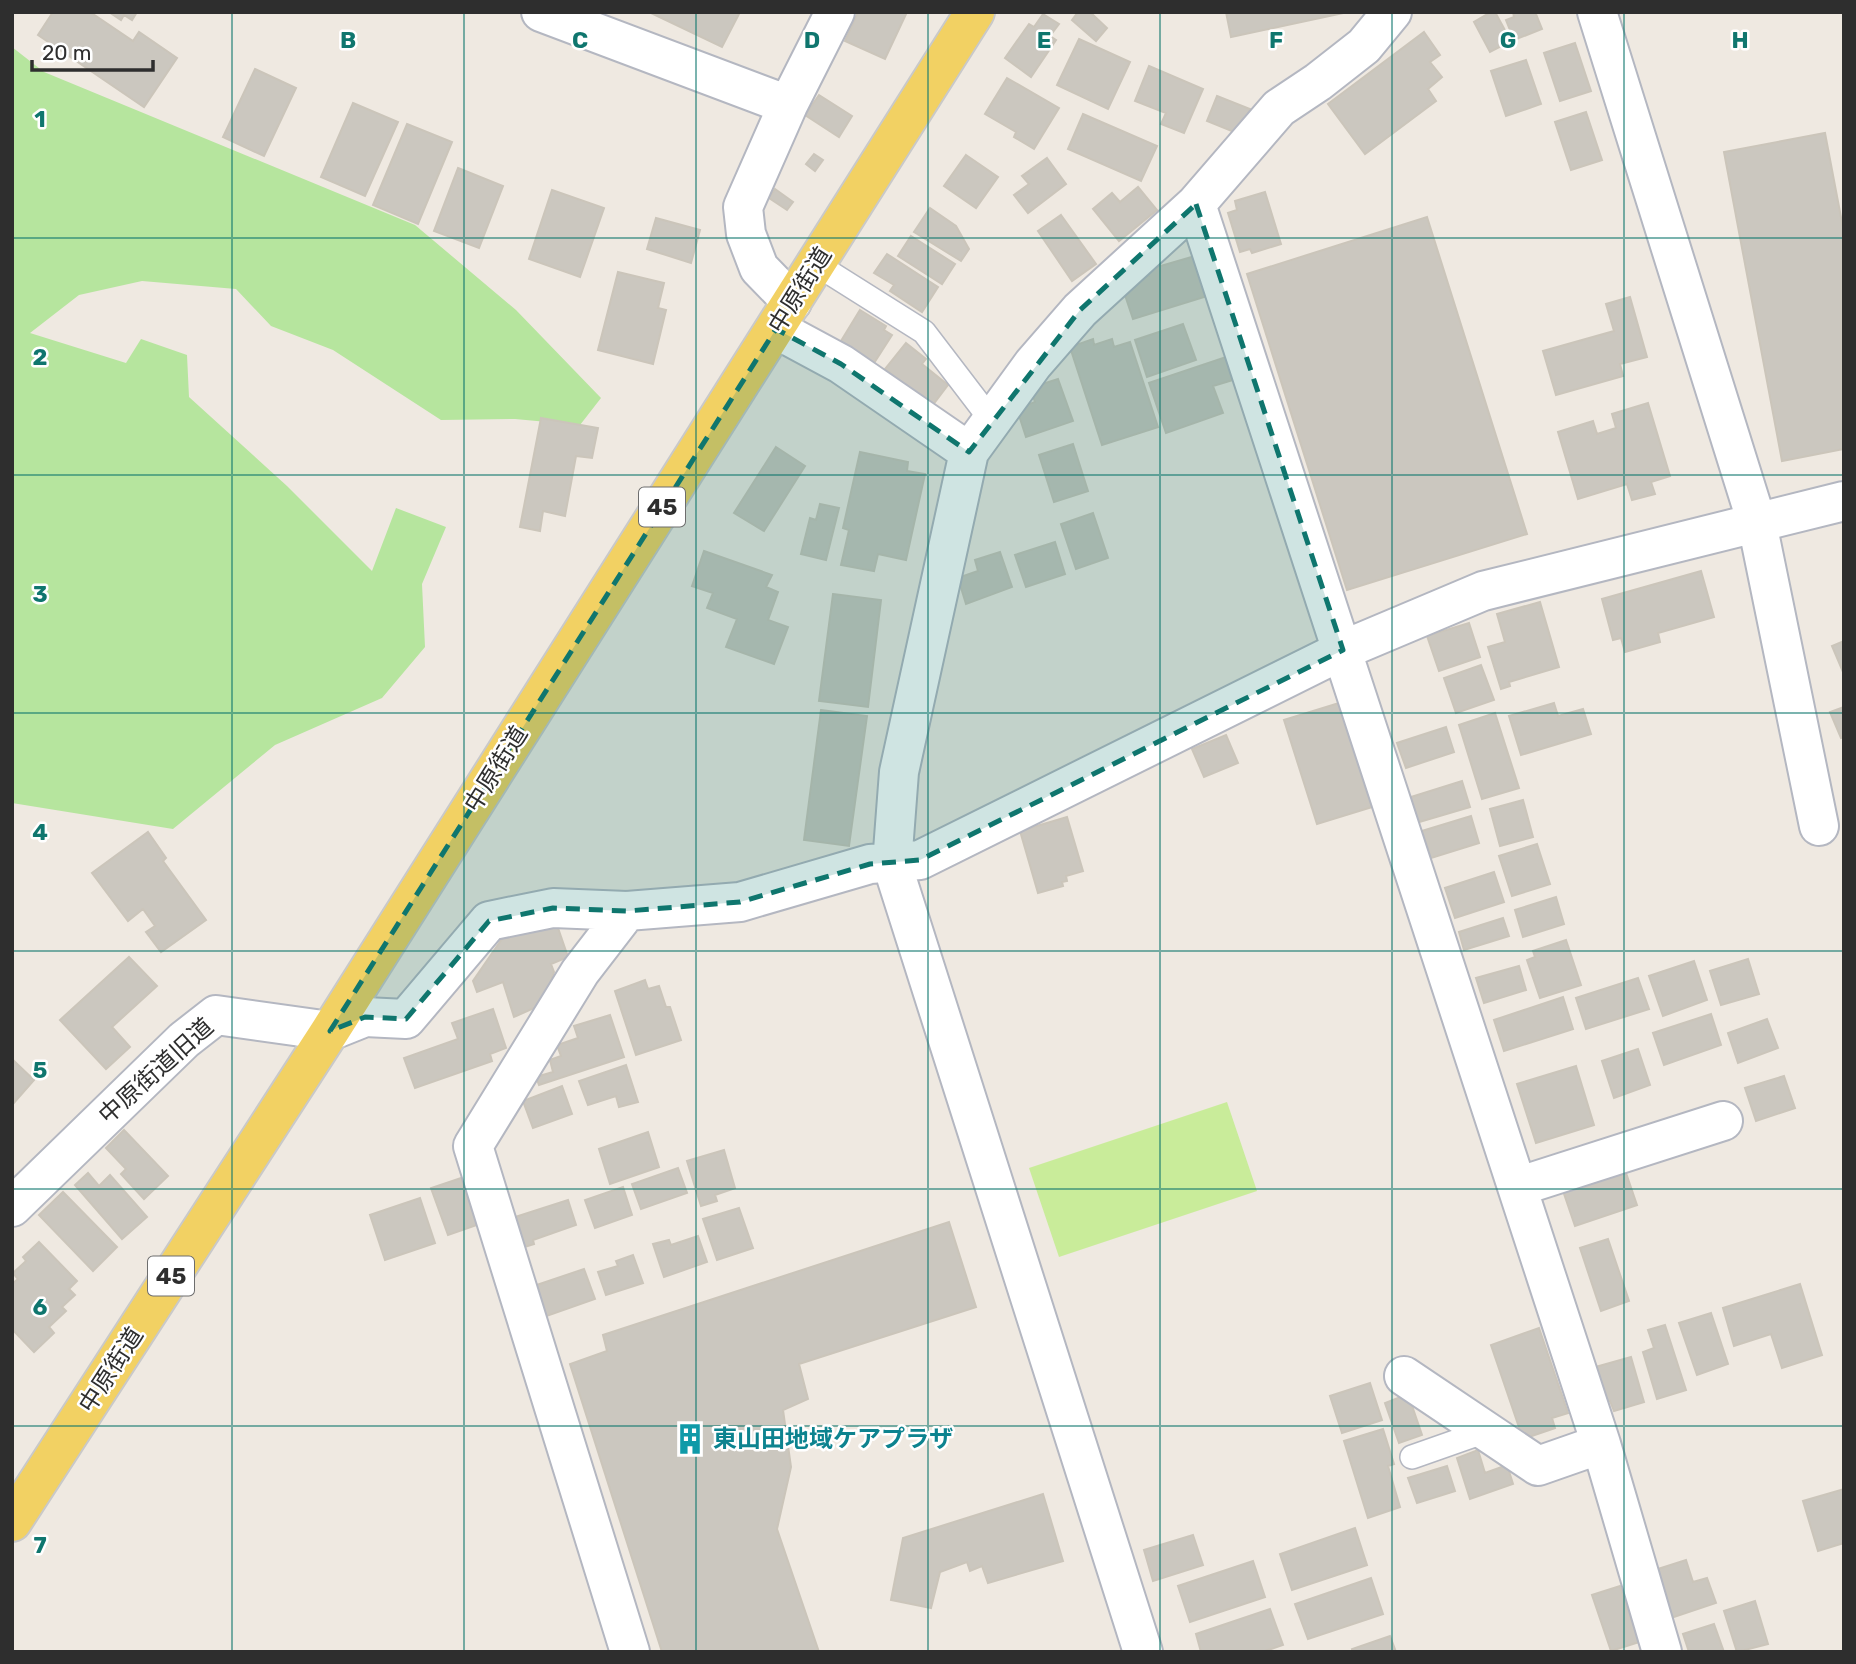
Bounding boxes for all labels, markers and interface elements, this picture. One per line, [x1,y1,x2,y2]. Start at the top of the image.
text: B [340,26,356,54]
text: C [572,26,588,54]
text: D [804,26,820,54]
text: E [1037,26,1051,54]
text: F [1269,26,1283,54]
text: G [1500,26,1516,54]
text: H [1731,26,1749,54]
scale bar [32,28,152,72]
text: 20 m [42,40,91,65]
text: 1 [34,105,46,133]
street label: 中原街道 [763,242,837,338]
text: 2 [33,343,47,371]
road number: 45 [639,488,685,526]
text: 3 [32,580,48,608]
street label: 中原街道 [459,721,533,817]
text: 4 [32,818,48,846]
street label: 中原街道旧道 [93,1012,219,1130]
text: 5 [33,1056,48,1084]
road number: 45 [148,1256,194,1296]
text: 6 [33,1293,48,1321]
street label: 中原街道 [73,1322,149,1418]
building icon: 東山田地域ケアプラザ [673,1422,707,1456]
place label: 東山田地域ケアプラザ [713,1425,953,1453]
text: 7 [33,1531,47,1559]

